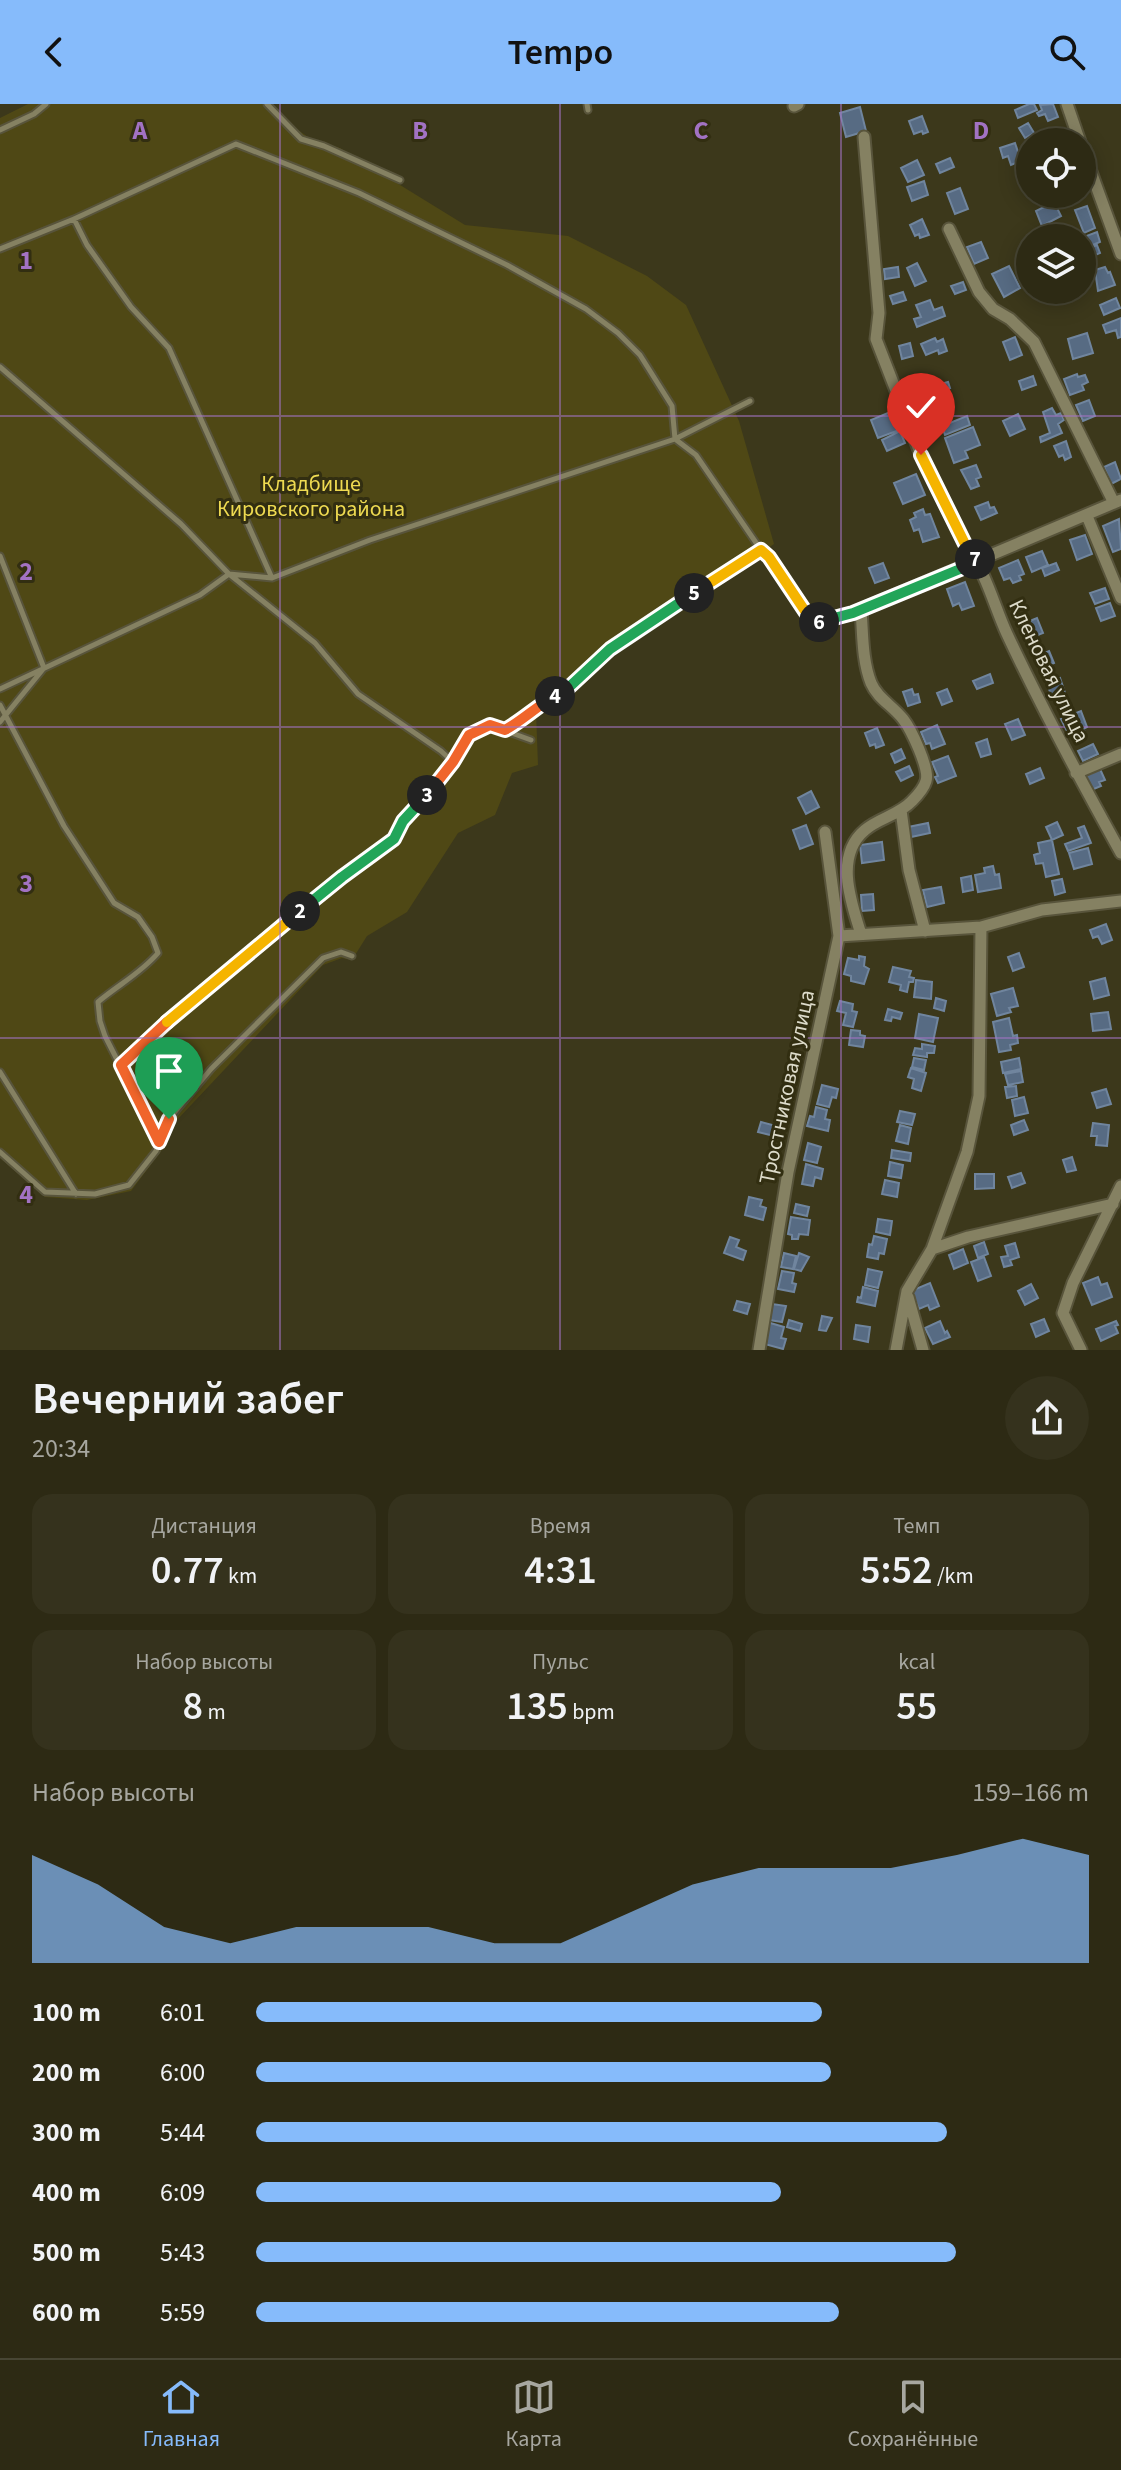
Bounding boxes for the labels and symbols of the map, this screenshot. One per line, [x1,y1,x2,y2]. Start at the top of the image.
text: A [132,112,149,149]
text: B [412,112,428,149]
text: C [693,112,709,149]
text: D [973,112,989,149]
text: 1 [19,242,33,279]
pin [887,373,955,455]
park label: Кладбище Кировского района [217,468,405,525]
pin: 7 [955,539,995,579]
text: 2 [19,553,33,590]
pin: 5 [674,573,714,613]
street label: Кленовая улица [1000,594,1098,748]
pin: 6 [799,602,839,642]
pin: 4 [535,676,575,716]
pin: 3 [407,775,447,815]
text: 3 [19,865,33,902]
pin: 2 [280,891,320,931]
street label: Тростниковая улица [751,987,823,1187]
pin [135,1037,203,1119]
text: 4 [19,1176,33,1213]

